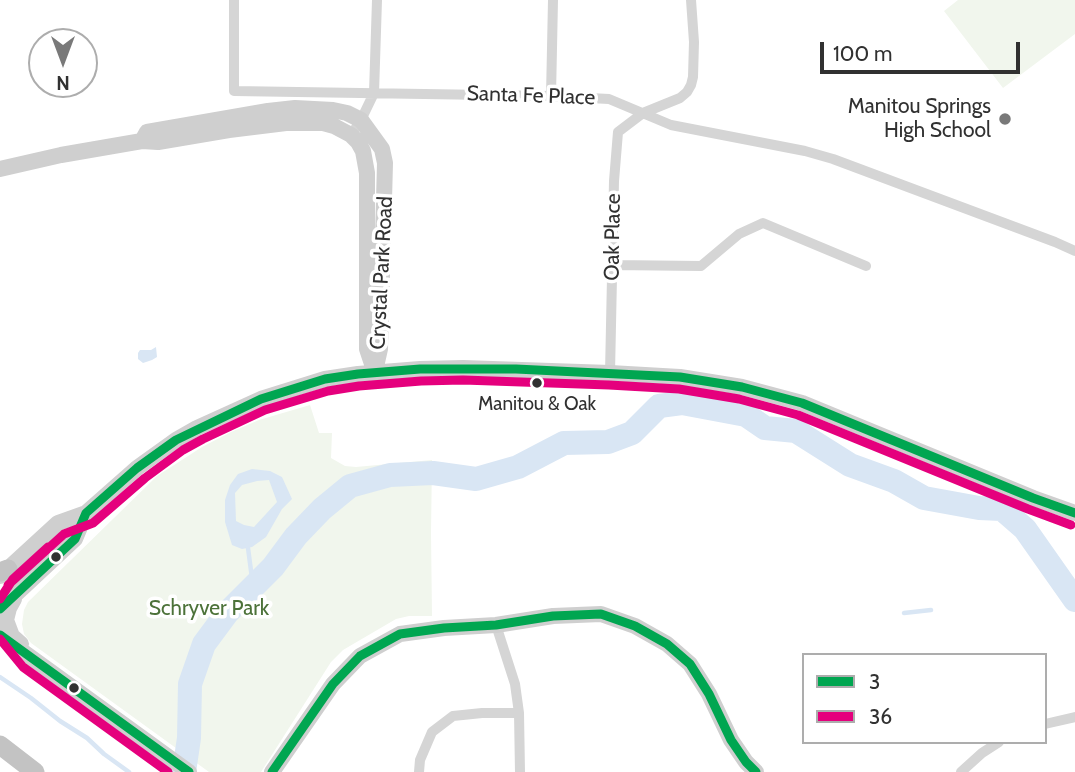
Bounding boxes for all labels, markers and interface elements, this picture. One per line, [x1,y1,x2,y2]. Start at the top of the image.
north arrow [28,28,98,98]
scale bar [823,28,1023,72]
text: 100 m [833,41,892,66]
text: N [56,71,70,94]
street label: Santa Fe Place [466,81,596,111]
place label: Manitou Springs High School [848,94,991,144]
marker: Manitou Springs High School [997,111,1013,127]
street label: Oak Place [600,193,626,281]
street label: Crystal Park Road [365,196,399,350]
marker: Manitou & Oak [530,376,544,390]
place label: Manitou & Oak [478,393,596,415]
unlabelled marker [49,550,63,564]
park label: Schryver Park [149,596,269,622]
legend [802,653,1047,744]
text: 3 [869,669,880,694]
unlabelled marker [67,681,81,695]
text: 36 [869,704,892,729]

